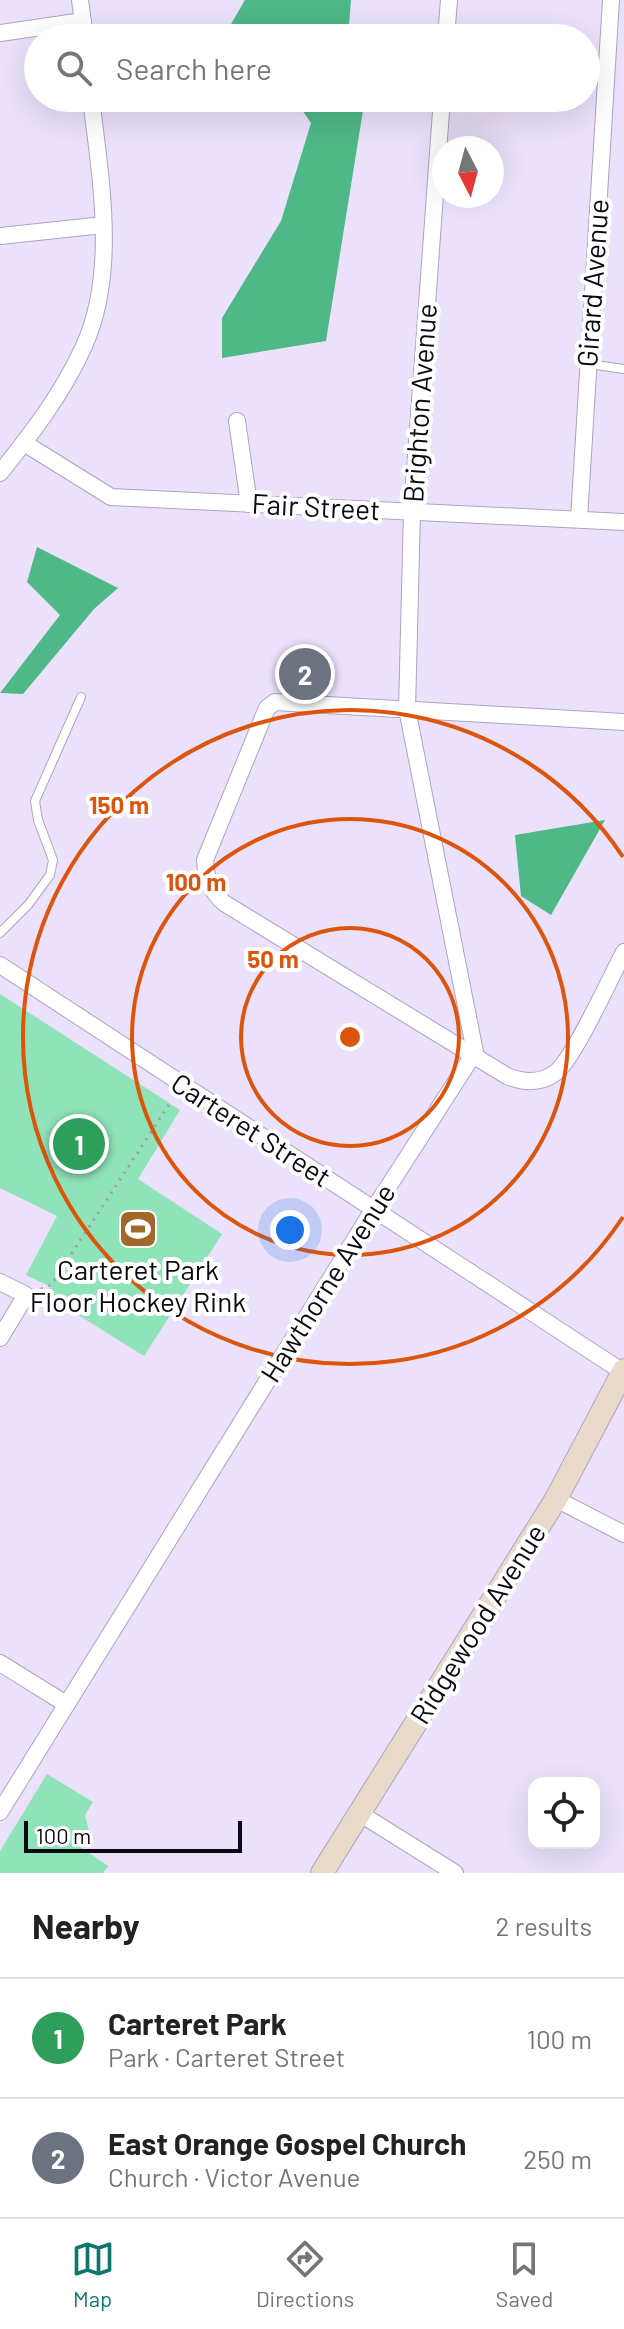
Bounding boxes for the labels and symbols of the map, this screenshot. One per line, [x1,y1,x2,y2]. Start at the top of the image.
north arrow [432,136,504,208]
street label: Girard Avenue [569,198,615,368]
street label: Brighton Avenue [395,302,443,504]
street label: Fair Street [251,486,381,526]
pin: 2 [279,644,331,704]
text: 150 m [89,790,149,819]
text: 100 m [166,867,226,896]
text: 50 m [247,944,299,973]
centre of rings [336,1023,364,1051]
street label: Carteret Street [165,1065,338,1193]
pin: 1 [53,1114,105,1174]
street label: Hawthorne Avenue [252,1177,402,1388]
sports icon: Carteret Park Floor Hockey Rink [117,1208,159,1250]
your location [270,1210,310,1250]
place label: Carteret Park Floor Hockey Rink [30,1252,246,1318]
street label: Ridgewood Avenue [402,1517,552,1730]
scale bar [24,1817,242,1853]

